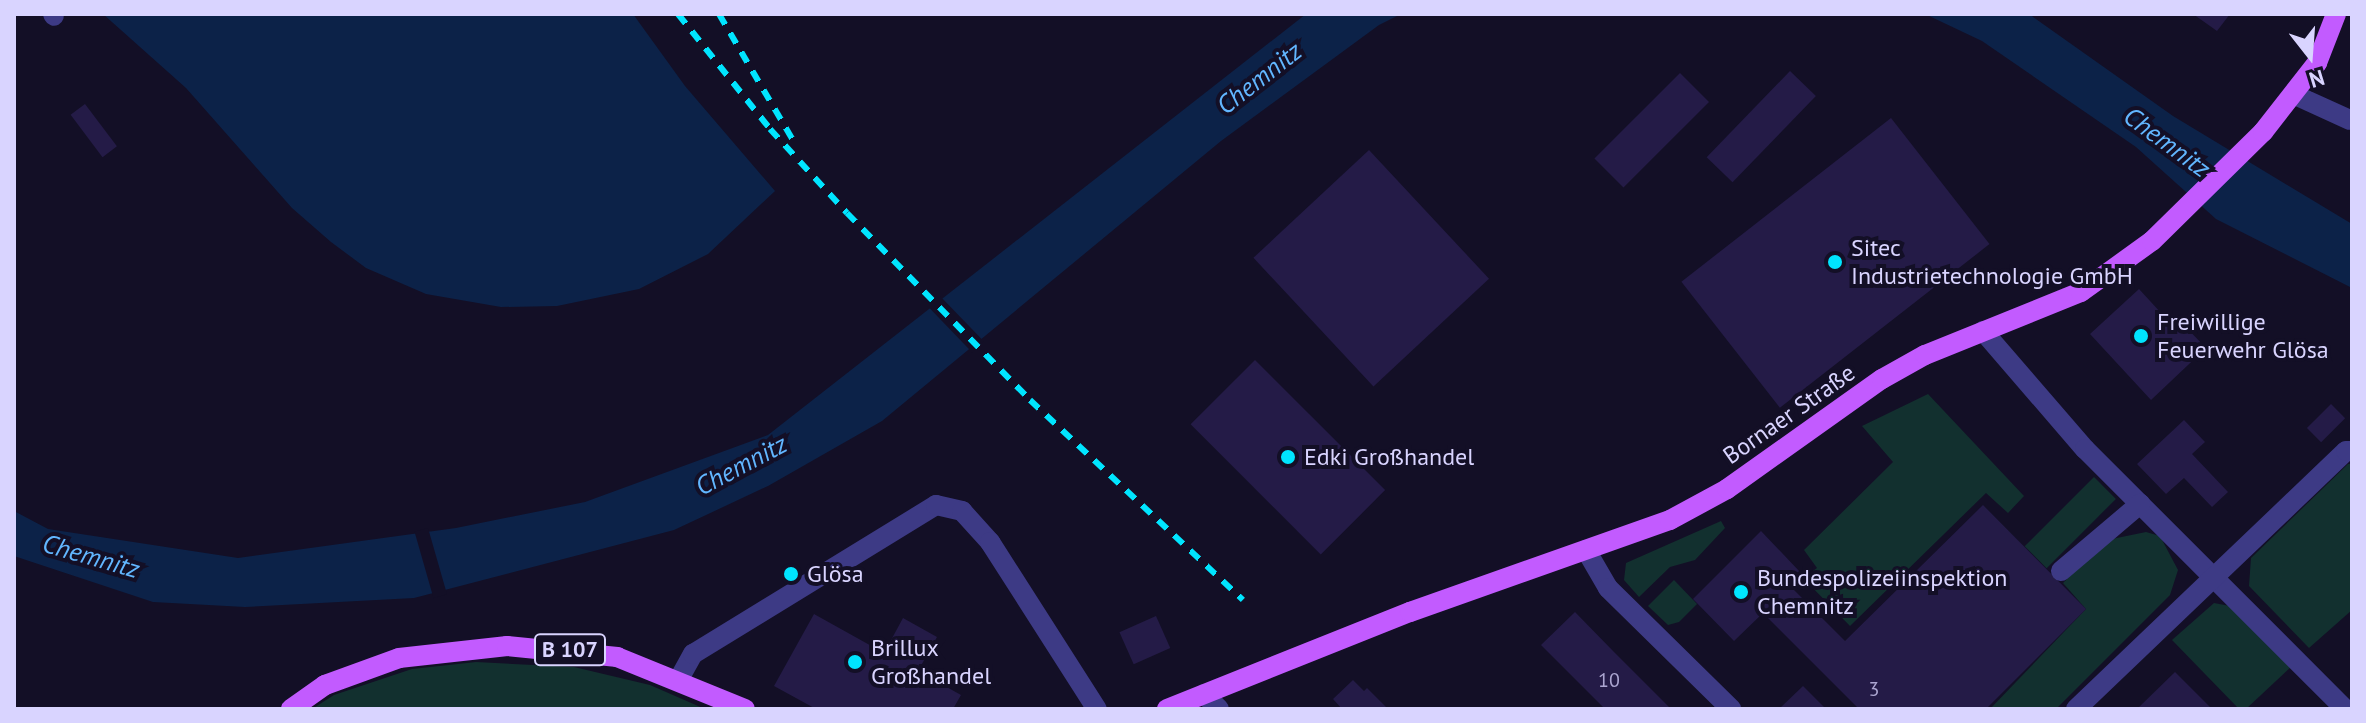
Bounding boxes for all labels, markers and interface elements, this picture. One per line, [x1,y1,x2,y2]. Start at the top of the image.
north arrow [2270,16,2350,96]
water label: Chemnitz [1210,35,1308,121]
text: N [2306,63,2328,94]
water label: Chemnitz [2118,100,2216,184]
place label: Sitec Industrietechnologie GmbH [1851,234,2133,290]
marker: Sitec Industrietechnologie GmbH [1826,253,1844,271]
place label: Freiwillige Feuerwehr Glösa [2157,308,2329,364]
marker: Freiwillige Feuerwehr Glösa [2132,327,2150,345]
street label: Bornaer Straße [1718,358,1860,470]
water label: Chemnitz [690,428,792,502]
place label: Edki Großhandel [1304,443,1474,471]
marker: Edki Großhandel [1279,448,1297,466]
water label: Chemnitz [39,527,143,585]
place label: Glösa [807,560,864,588]
place label: Bundespolizeiinspektion Chemnitz [1757,564,2007,620]
marker: Glösa [782,565,800,583]
marker: Bundespolizeiinspektion Chemnitz [1732,583,1750,601]
road number: B 107 [534,632,606,668]
place label: Brillux Großhandel [871,634,991,690]
marker: Brillux Großhandel [846,653,864,671]
house number: 10 [1598,668,1620,692]
house number: 3 [1869,677,1879,701]

